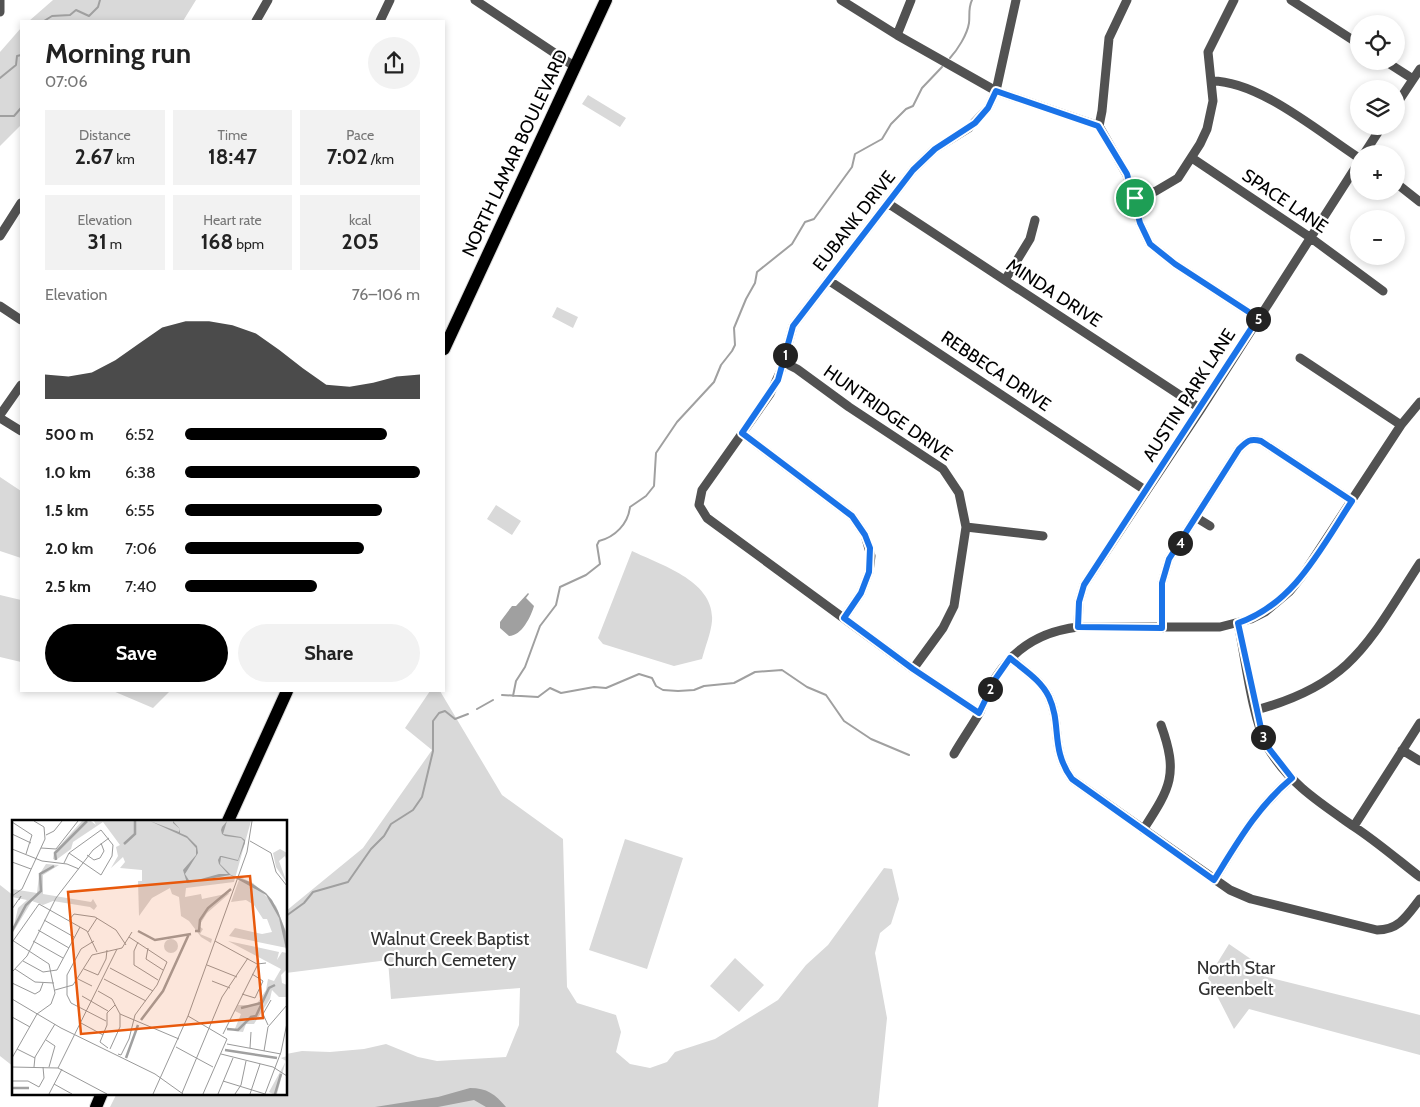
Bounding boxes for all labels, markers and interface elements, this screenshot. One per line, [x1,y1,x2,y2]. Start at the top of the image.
map controls [1350,15,1405,265]
button: locate [1350,15,1405,70]
text: Morning run [45,36,191,70]
button: share [368,37,420,89]
street label: NORTH LAMAR BOULEVARD [457,46,573,260]
text: 07:06 [45,72,88,91]
button: layers [1350,80,1405,135]
text: Distance [79,126,131,144]
text: Time [218,126,247,144]
text: Pace [346,126,374,144]
text: 2.67 [75,144,113,169]
text: 18:47 [208,144,257,169]
text: 7:02 [326,144,368,169]
button: + [1350,145,1405,200]
text: km [113,150,135,168]
text: /km [368,150,394,168]
street label: SPACE LANE [1238,164,1332,238]
street label: EUBANK DRIVE [808,166,900,276]
pin [1114,177,1156,219]
icon: arrive [1121,184,1149,212]
button: − [1350,210,1405,265]
text: Elevation [77,211,132,229]
text: Heart rate [203,211,262,229]
text: kcal [349,211,371,229]
text: 31 [88,229,107,254]
text: 168 [201,229,233,254]
text: 205 [342,229,379,254]
text: m [107,235,122,253]
text: bpm [233,235,264,253]
street label: MINDA DRIVE [1002,254,1106,332]
text: Elevation [45,285,108,304]
text: 76–106 m [352,285,420,304]
pin: 5 [1246,306,1270,332]
text: 5 [1255,310,1262,328]
street label: AUSTIN PARK LANE [1138,325,1240,465]
street label: REBBECA DRIVE [937,326,1055,416]
pin: 1 [772,342,798,368]
text: 1 [783,346,788,364]
street label: HUNTRIDGE DRIVE [819,360,957,466]
text: 500 m [45,425,94,444]
text: 6:52 [125,425,154,444]
text: 1.0 km [45,463,91,482]
text: 6:38 [125,463,156,482]
text: 1.5 km [45,501,88,520]
text: 6:55 [125,501,155,520]
pin: 4 [1168,530,1192,556]
text: 4 [1176,534,1185,552]
text: 2.0 km [45,539,93,558]
text: 7:06 [125,539,157,558]
text: 2.5 km [45,577,91,596]
text: 7:40 [125,577,157,596]
button: Save [45,624,228,682]
button: Share [238,624,420,682]
pin: 2 [978,676,1002,702]
text: 2 [987,680,994,698]
pin: 3 [1250,724,1276,750]
text: 3 [1260,728,1267,746]
inset map [12,820,288,1094]
park label: Walnut Creek Baptist Church Cemetery [371,928,529,971]
park label: North Star Greenbelt [1197,957,1276,1000]

